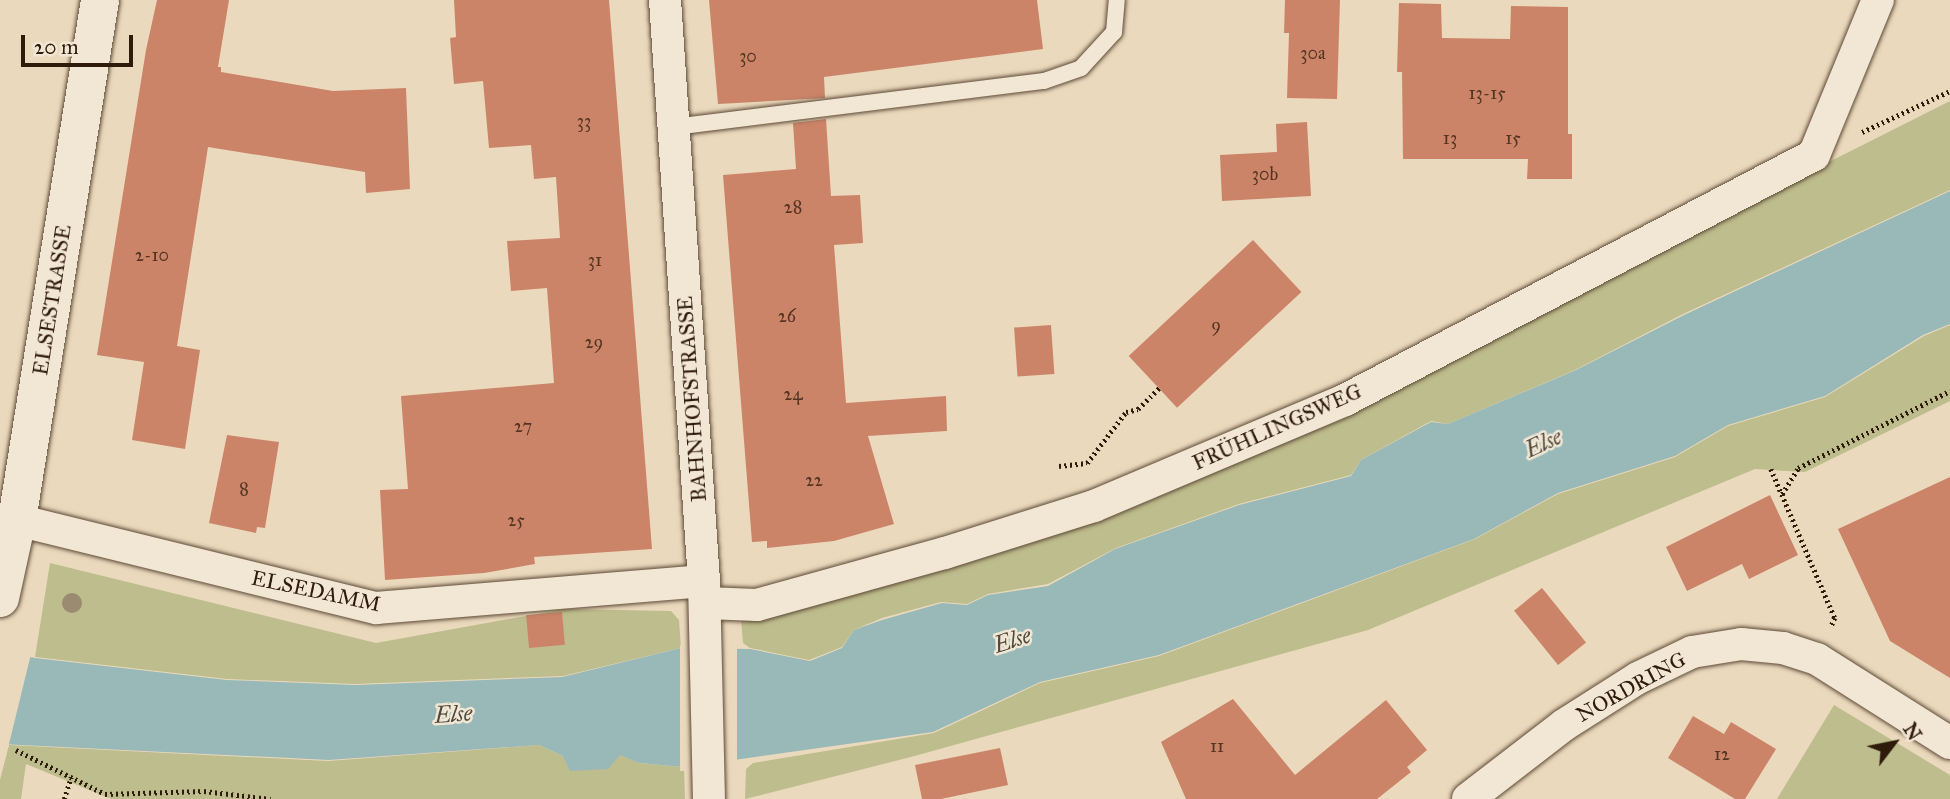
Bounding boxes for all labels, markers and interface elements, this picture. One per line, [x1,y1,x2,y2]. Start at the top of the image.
scale bar [24,21,136,65]
text: 20 m [34,34,79,60]
house number: 30a [1300,42,1326,64]
house number: 30 [739,45,757,67]
house number: 13-15 [1468,82,1506,104]
house number: 33 [577,110,591,132]
house number: 13 [1443,127,1457,149]
house number: 15 [1505,127,1521,149]
house number: 30b [1252,163,1278,185]
house number: 28 [784,196,802,218]
street label: ELSESTRASSE [28,223,76,377]
house number: 2-10 [135,244,169,266]
house number: 31 [588,249,602,271]
street label: BAHNHOFSTRASSE [672,295,712,503]
house number: 26 [778,305,796,327]
house number: 9 [1211,314,1221,336]
house number: 29 [585,331,603,353]
street label: FRÜHLINGSWEG [1189,378,1365,476]
house number: 24 [784,383,802,405]
house number: 27 [514,415,532,437]
water label: Else [1520,422,1566,464]
house number: 22 [805,469,823,491]
house number: 8 [239,478,249,500]
house number: 25 [507,509,525,531]
street label: ELSEDAMM [249,565,383,617]
water label: Else [990,621,1034,659]
street label: NORDRING [1572,647,1690,727]
water label: Else [433,699,473,729]
north arrow [1859,708,1929,778]
text: N [1898,719,1926,745]
house number: 11 [1210,735,1224,757]
house number: 12 [1714,743,1730,765]

